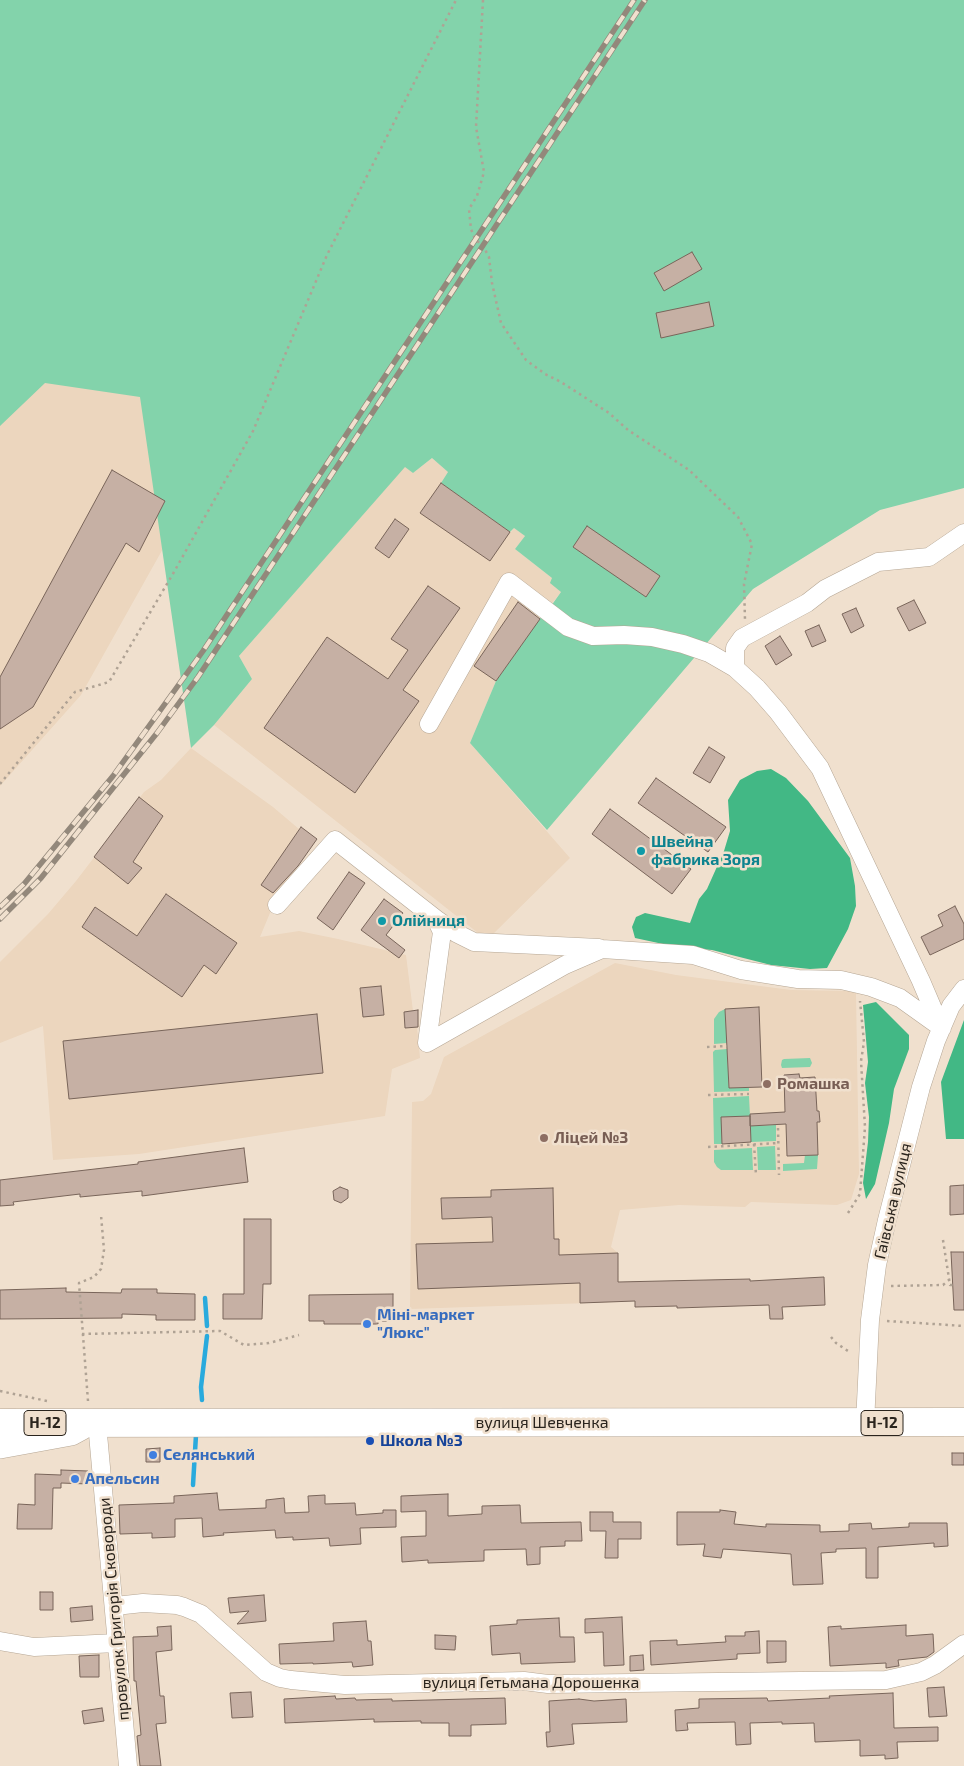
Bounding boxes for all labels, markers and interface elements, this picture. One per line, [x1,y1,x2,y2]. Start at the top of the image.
place label: Швейна фабрика Зоря [651,832,760,870]
marker: Швейна фабрика Зоря [635,845,647,857]
place label: Олійниця [392,911,465,931]
marker: Олійниця [376,915,388,927]
place label: Ромашка [777,1074,850,1094]
marker: Ромашка [761,1078,773,1090]
place label: Ліцей №3 [554,1128,628,1148]
marker: Ліцей №3 [538,1132,550,1144]
street label: Гаївська вулиця [870,1141,916,1261]
place label: Міні-маркет "Люкс" [377,1305,474,1343]
marker: Міні-маркет "Люкс" [361,1318,373,1330]
road number: Н-12 [24,1410,66,1436]
road number: Н-12 [861,1410,903,1436]
street label: вулиця Шевченка [475,1413,609,1433]
place label: Школа №3 [380,1431,463,1451]
marker: Школа №3 [364,1435,376,1447]
place label: Селянський [163,1445,255,1465]
marker: Селянський [147,1449,159,1461]
place label: Апельсин [85,1469,160,1489]
marker: Апельсин [69,1473,81,1485]
street label: провулок Григорія Сковороди [95,1497,133,1721]
street label: вулиця Гетьмана Дорошенка [423,1673,639,1693]

